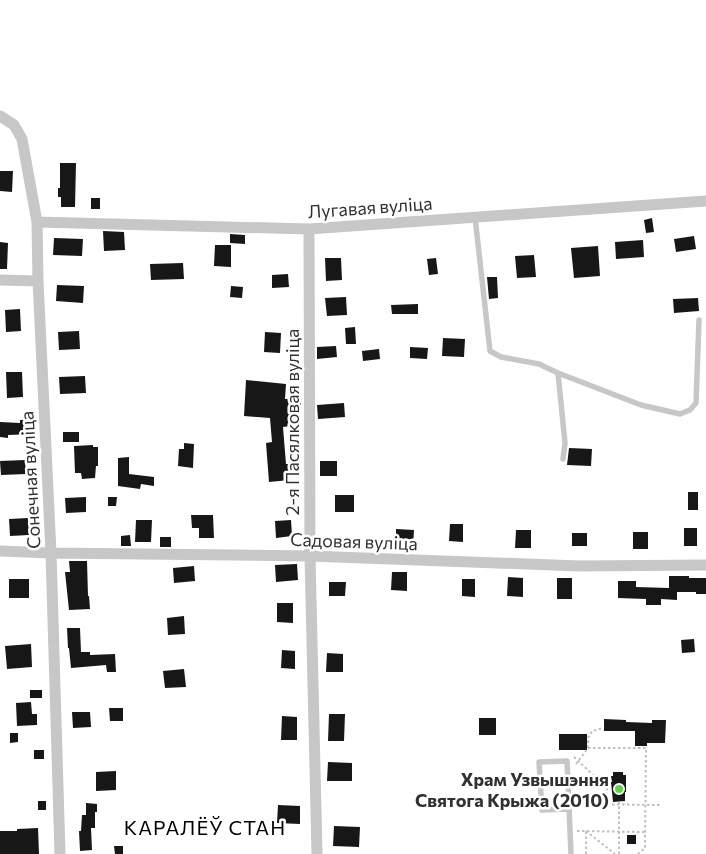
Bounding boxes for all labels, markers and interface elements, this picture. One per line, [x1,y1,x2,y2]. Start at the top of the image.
street label: Лугавая вуліца [307,192,433,222]
street label: 2-я Пасялковая вуліца [281,329,303,515]
street label: Сонечная вуліца [15,411,45,549]
street label: Садовая вуліца [290,528,418,554]
place label: Храм Узвышэння Святога Крыжа (2010) [415,768,609,811]
marker: Храм Узвышэння Святога Крыжа (2010) [613,783,625,795]
district label: КАРАЛЁЎ СТАН [124,815,286,839]

